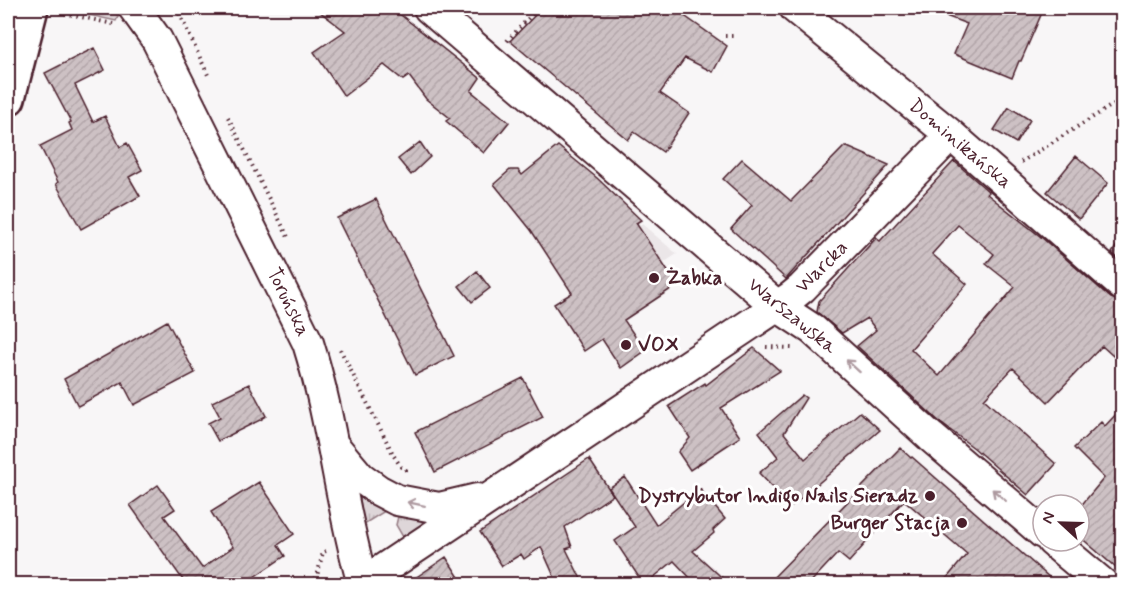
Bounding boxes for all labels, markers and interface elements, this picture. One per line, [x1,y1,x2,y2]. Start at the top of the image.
street label: Dominikańska [903,93,1017,195]
street label: Warcka [790,235,854,299]
street label: Toruńska [260,263,316,341]
place label: Żabka [666,265,722,292]
marker: Żabka [647,271,661,285]
street label: Warszawska [742,272,843,361]
place label: VOX [638,332,679,359]
marker: VOX [619,338,633,352]
one-way arrow [845,359,860,373]
place label: Dystrybutor Indigo Nails Sieradz [638,483,918,512]
one-way arrow [992,488,1007,502]
marker: Dystrybutor Indigo Nails Sieradz [923,489,937,503]
north arrow [1031,493,1091,553]
one-way arrow [407,498,426,509]
text: N [1037,509,1060,527]
place label: Burger Stacja [831,510,950,539]
marker: Burger Stacja [955,516,969,530]

